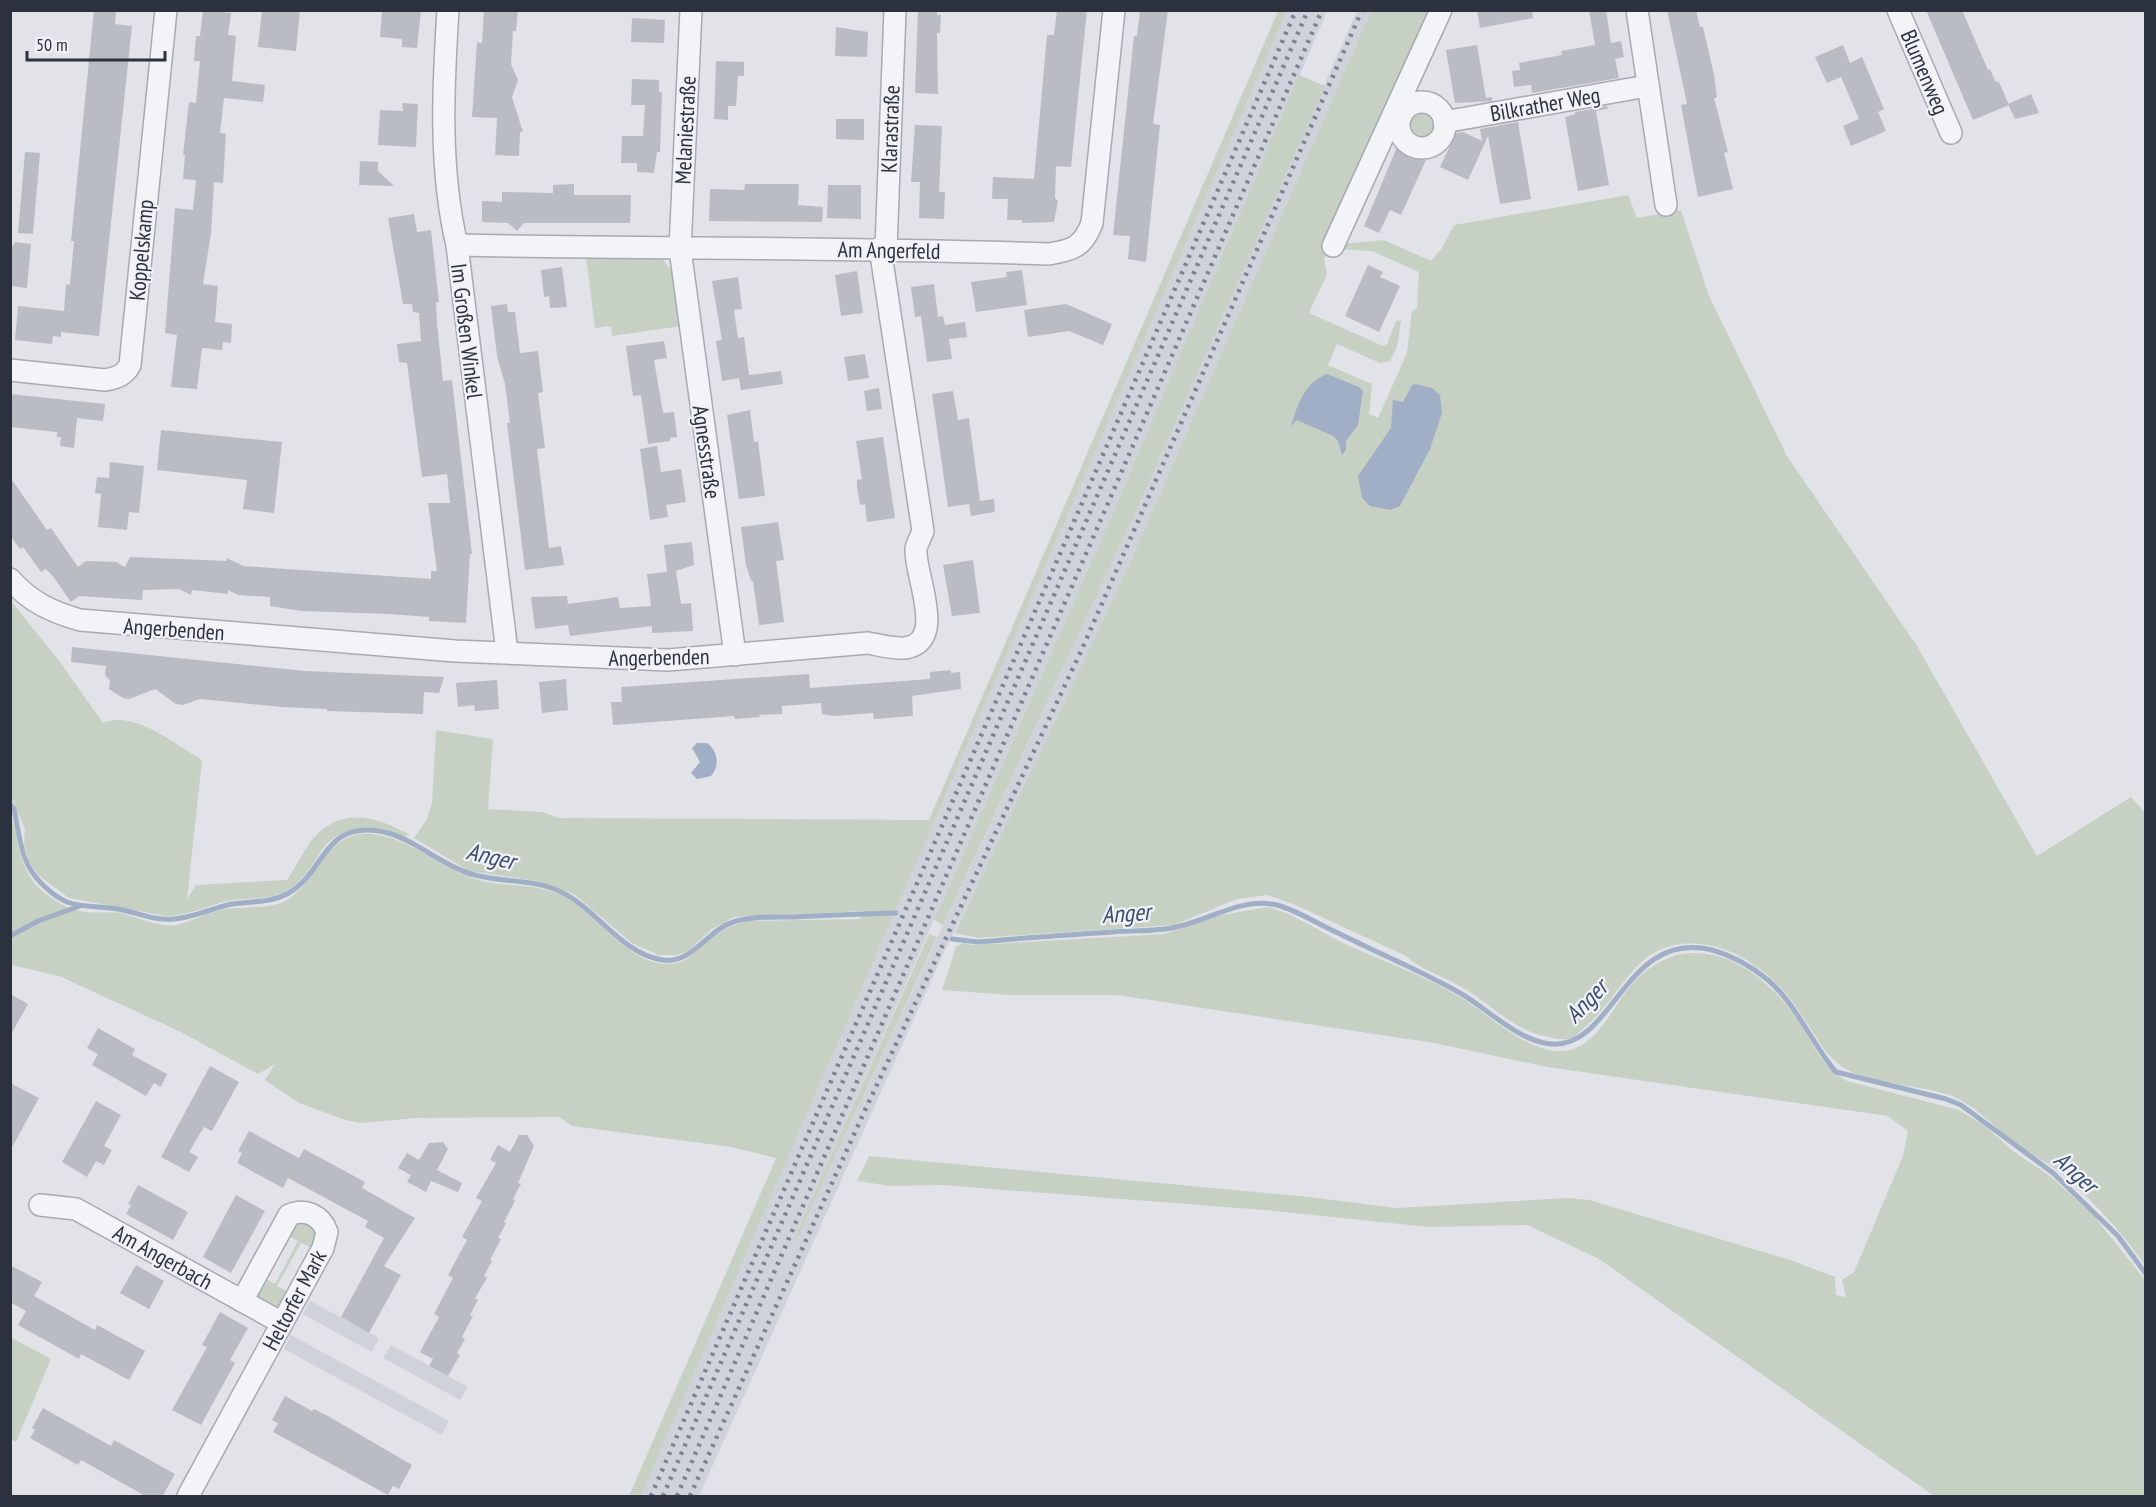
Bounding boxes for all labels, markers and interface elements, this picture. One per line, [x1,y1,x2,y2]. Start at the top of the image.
scale bar [27,24,165,62]
street label: Blumenweg [1895,25,1955,119]
text: 50 m [36,33,68,56]
street label: Melaniestraße [668,75,702,185]
street label: Bilkrather Weg [1488,81,1602,127]
street label: Klarastraße [874,85,906,173]
street label: Koppelskamp [123,198,159,302]
street label: Am Angerfeld [837,235,941,265]
street label: Im Großen Winkel [445,262,489,401]
street label: Agnesstraße [687,404,727,500]
street label: Angerbenden [123,612,225,646]
street label: Angerbenden [608,642,710,672]
water label: Anger [464,835,522,877]
water label: Anger [1101,896,1155,930]
water label: Anger [1558,970,1616,1029]
water label: Anger [2048,1144,2107,1202]
street label: Am Angerbach [108,1218,218,1296]
street label: Heltorfer Mark [256,1244,332,1355]

